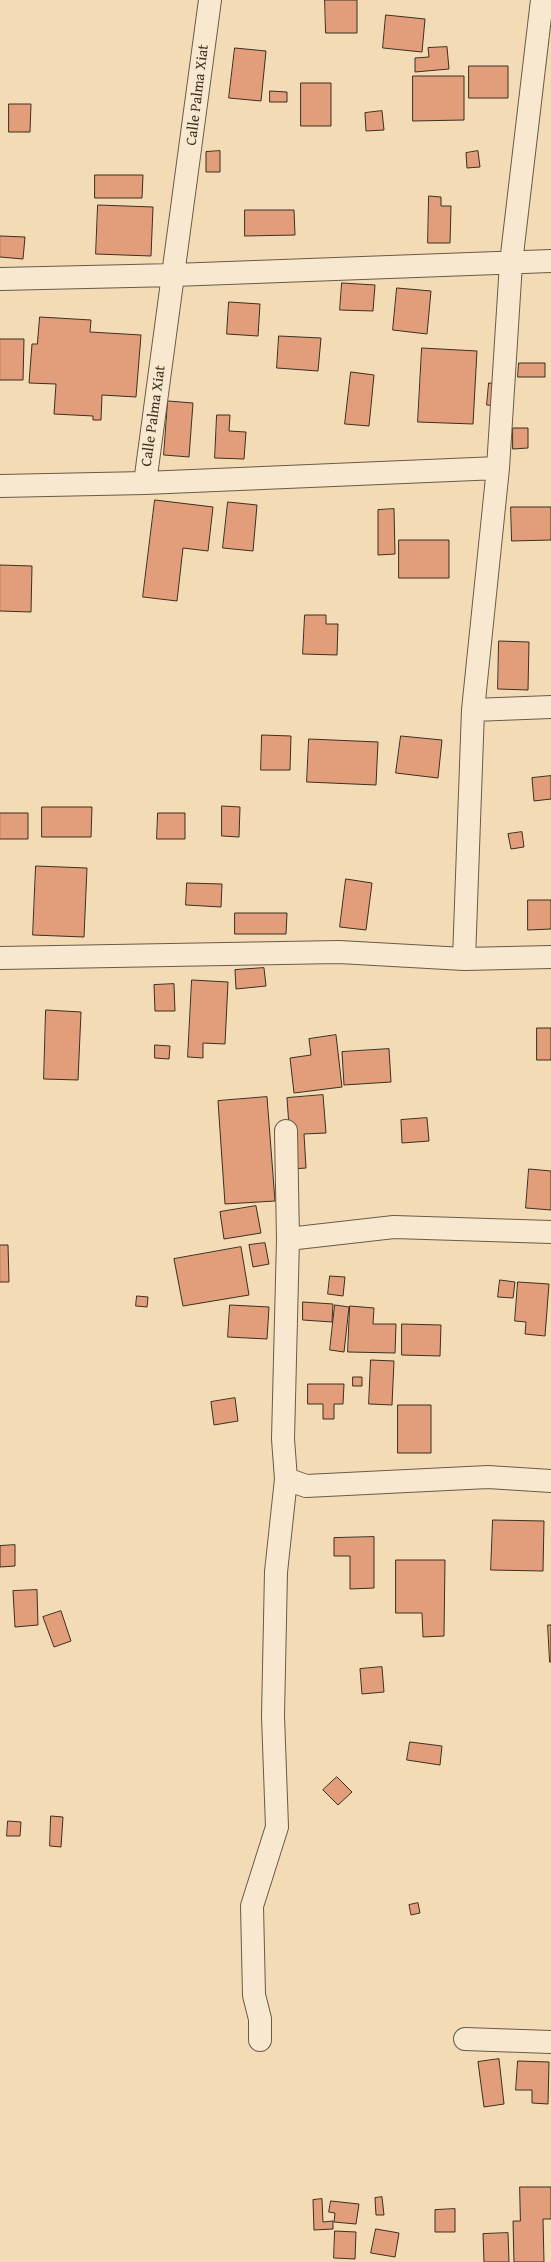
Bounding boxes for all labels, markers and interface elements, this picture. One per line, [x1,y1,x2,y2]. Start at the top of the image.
street label: Calle Palma Xiat [183,43,213,147]
street label: Calle Palma Xiat [138,364,170,468]

